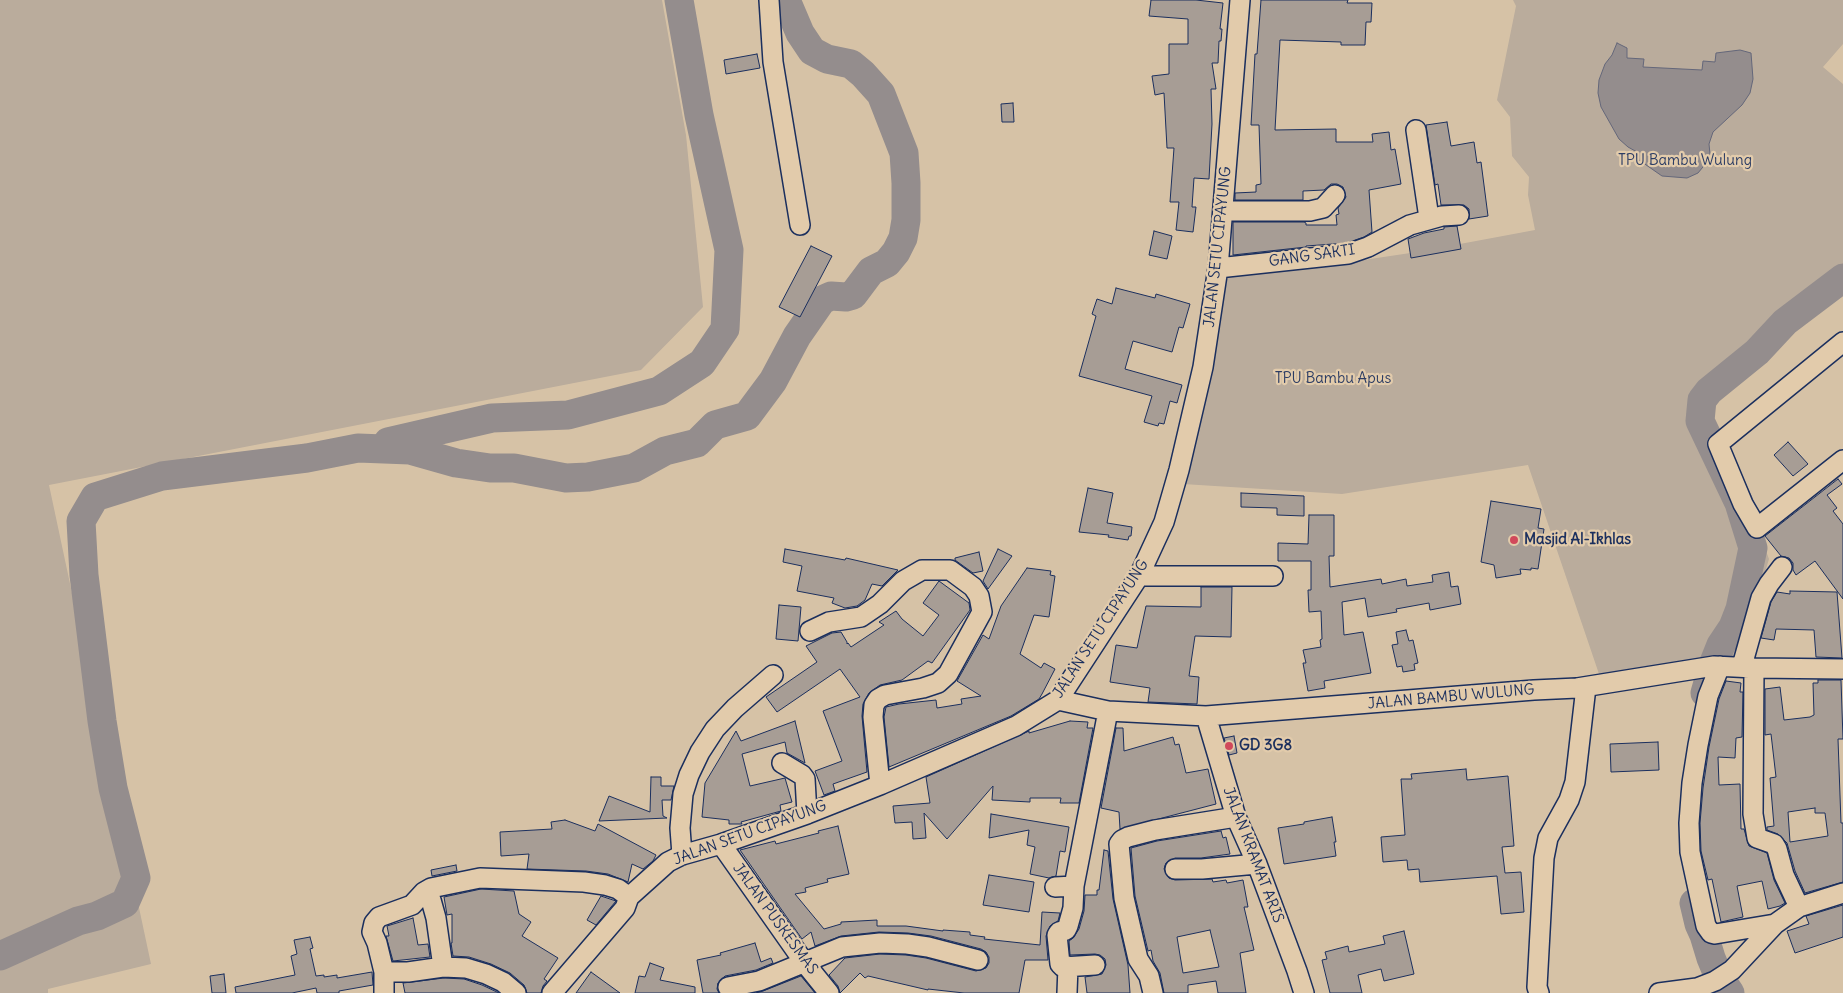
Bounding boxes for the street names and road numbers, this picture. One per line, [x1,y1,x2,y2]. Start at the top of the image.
street label: JALAN SETU CIPAYUNG [1201,166,1235,328]
street label: GANG SAKTI [1268,241,1356,271]
street label: JALAN SETU CIPAYUNG [1049,556,1153,702]
street label: JALAN BAMBU WULUNG [1367,681,1535,713]
street label: JALAN KRAMAT ARIS [1219,785,1287,925]
street label: JALAN SETU CIPAYUNG [671,797,829,869]
street label: JALAN PUSKESMAS [729,860,821,978]

